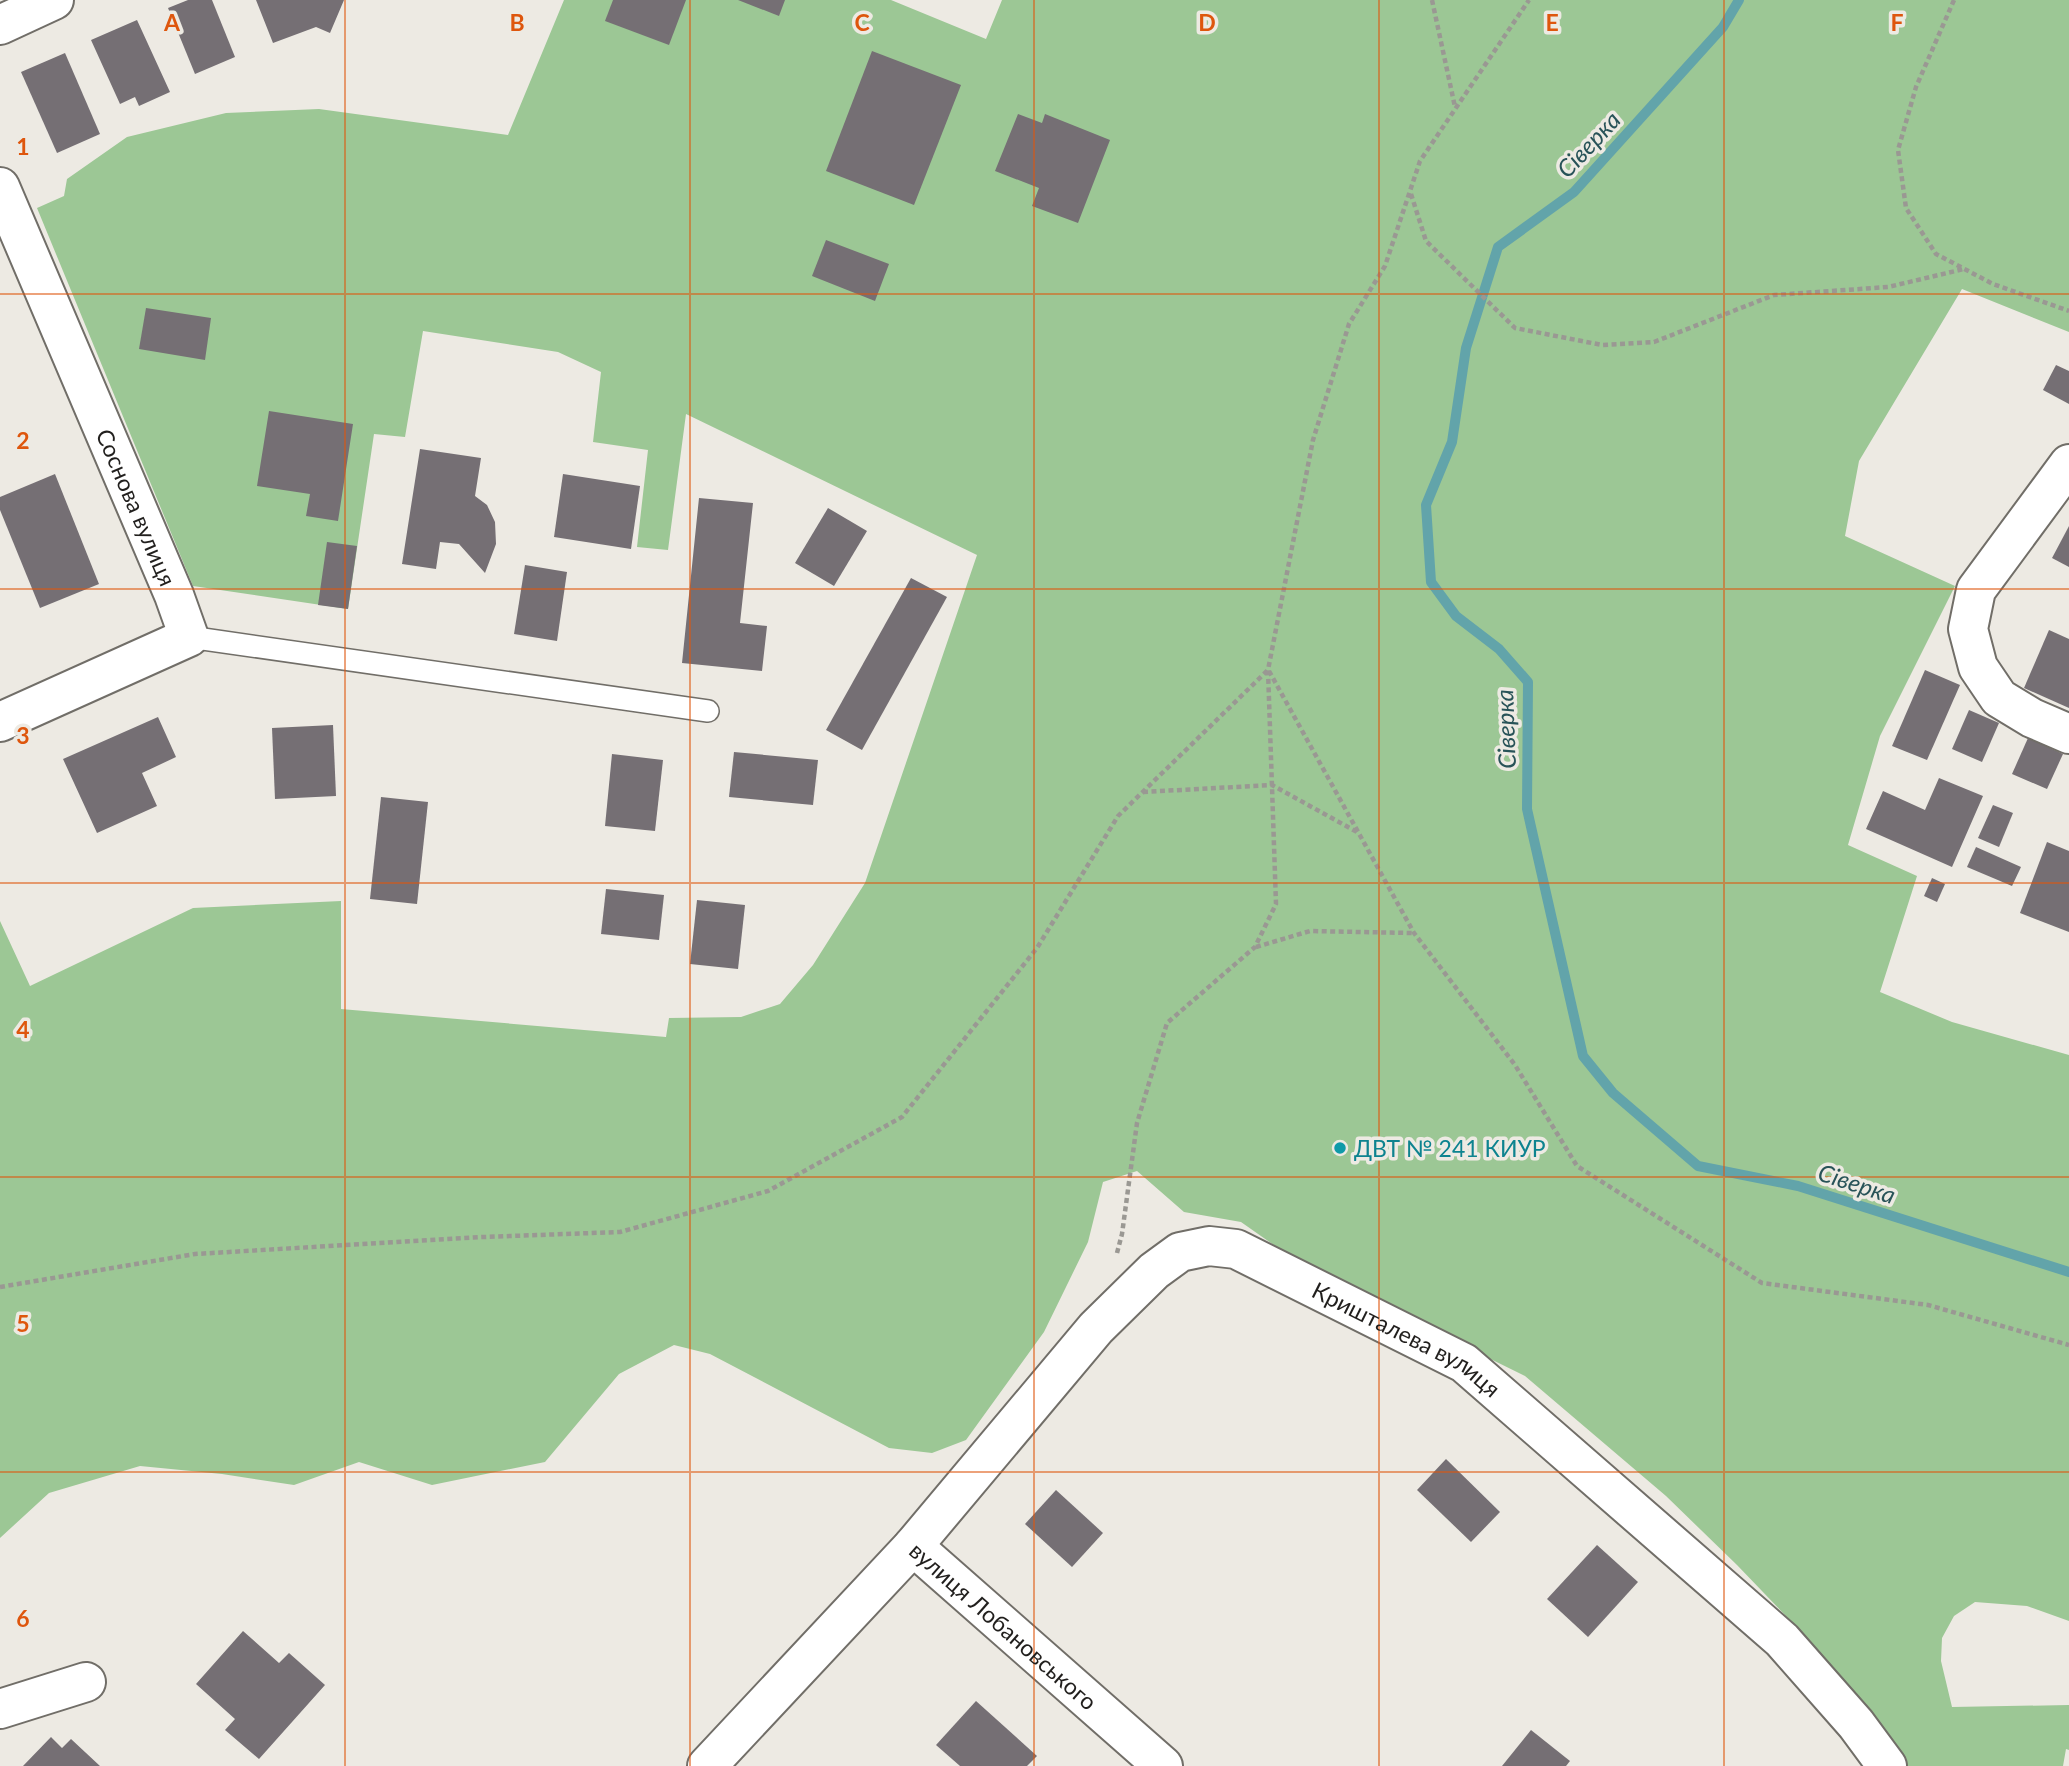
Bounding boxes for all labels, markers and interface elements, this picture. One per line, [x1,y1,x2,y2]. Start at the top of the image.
text: A [163,8,181,36]
text: B [509,8,525,36]
text: C [854,8,870,36]
text: D [1198,8,1216,36]
text: E [1545,8,1559,36]
text: F [1890,8,1904,36]
water label: Сіверка [1550,105,1626,183]
text: 1 [16,132,30,160]
street label: Соснова вулиця [91,424,182,590]
text: 2 [16,426,30,454]
water label: Сіверка [1489,689,1521,769]
text: 3 [16,721,30,749]
text: 4 [16,1015,30,1043]
place label: ДВТ № 241 КИУР [1354,1134,1546,1162]
marker: ДВТ № 241 КИУР [1332,1140,1348,1156]
water label: Сіверка [1815,1157,1899,1209]
street label: Кришталева вулиця [1308,1276,1506,1402]
text: 5 [16,1309,30,1337]
street label: вулиця Лобановського [904,1536,1103,1715]
text: 6 [16,1604,30,1632]

